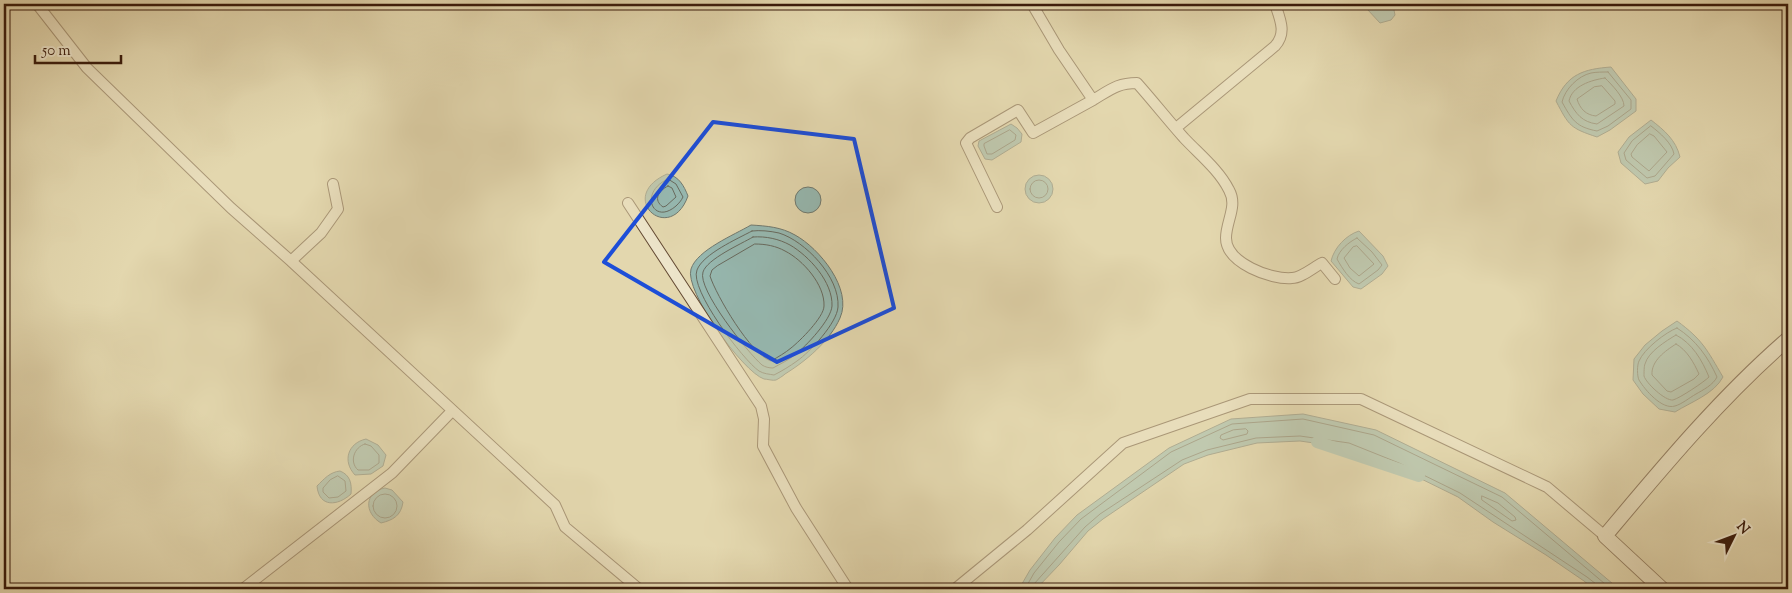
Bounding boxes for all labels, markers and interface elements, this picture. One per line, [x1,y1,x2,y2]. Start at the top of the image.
scale bar [35,32,121,64]
text: 50 m [41,41,71,62]
north arrow [1710,510,1760,560]
text: N [1731,518,1753,539]

